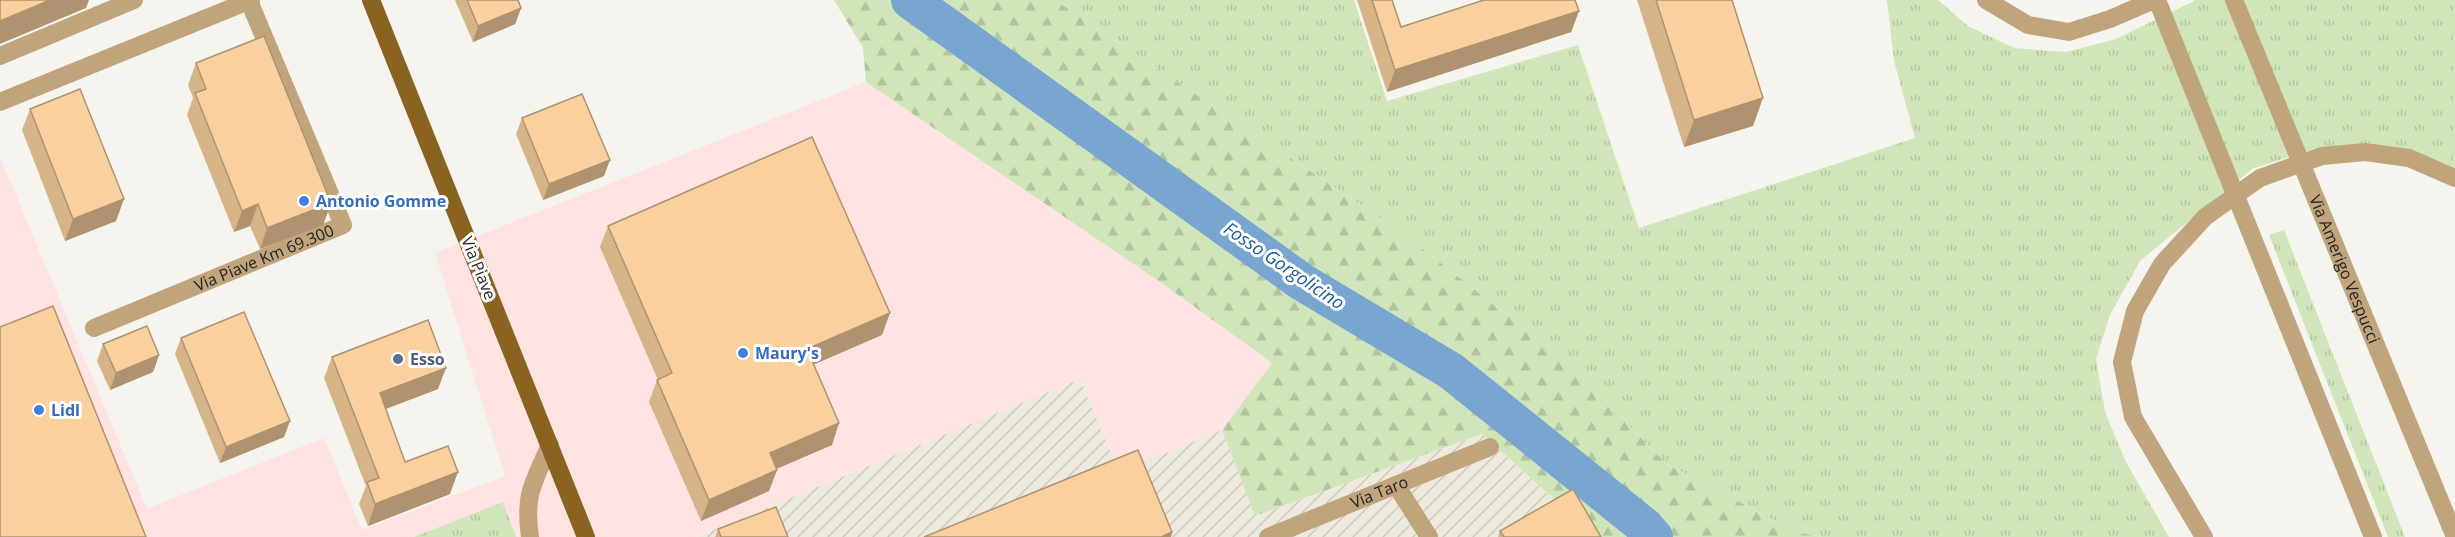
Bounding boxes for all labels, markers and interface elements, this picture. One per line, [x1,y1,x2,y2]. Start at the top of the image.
place label: Antonio Gomme [316,190,446,212]
street label: Via Amerigo Vespucci [2304,191,2385,347]
marker: Antonio Gomme [297,194,311,208]
water label: Fosso Gorgolicino [1220,216,1349,314]
street label: Via Piave Km 69.300 [191,219,337,296]
street label: Via Piave [456,233,502,303]
place label: Maury's [755,342,819,364]
marker: Maury's [736,346,750,360]
place label: Esso [410,348,445,370]
marker: Esso [391,352,405,366]
place label: Lidl [51,399,80,421]
marker: Lidl [32,403,46,417]
street label: Via Taro [1347,470,1411,513]

